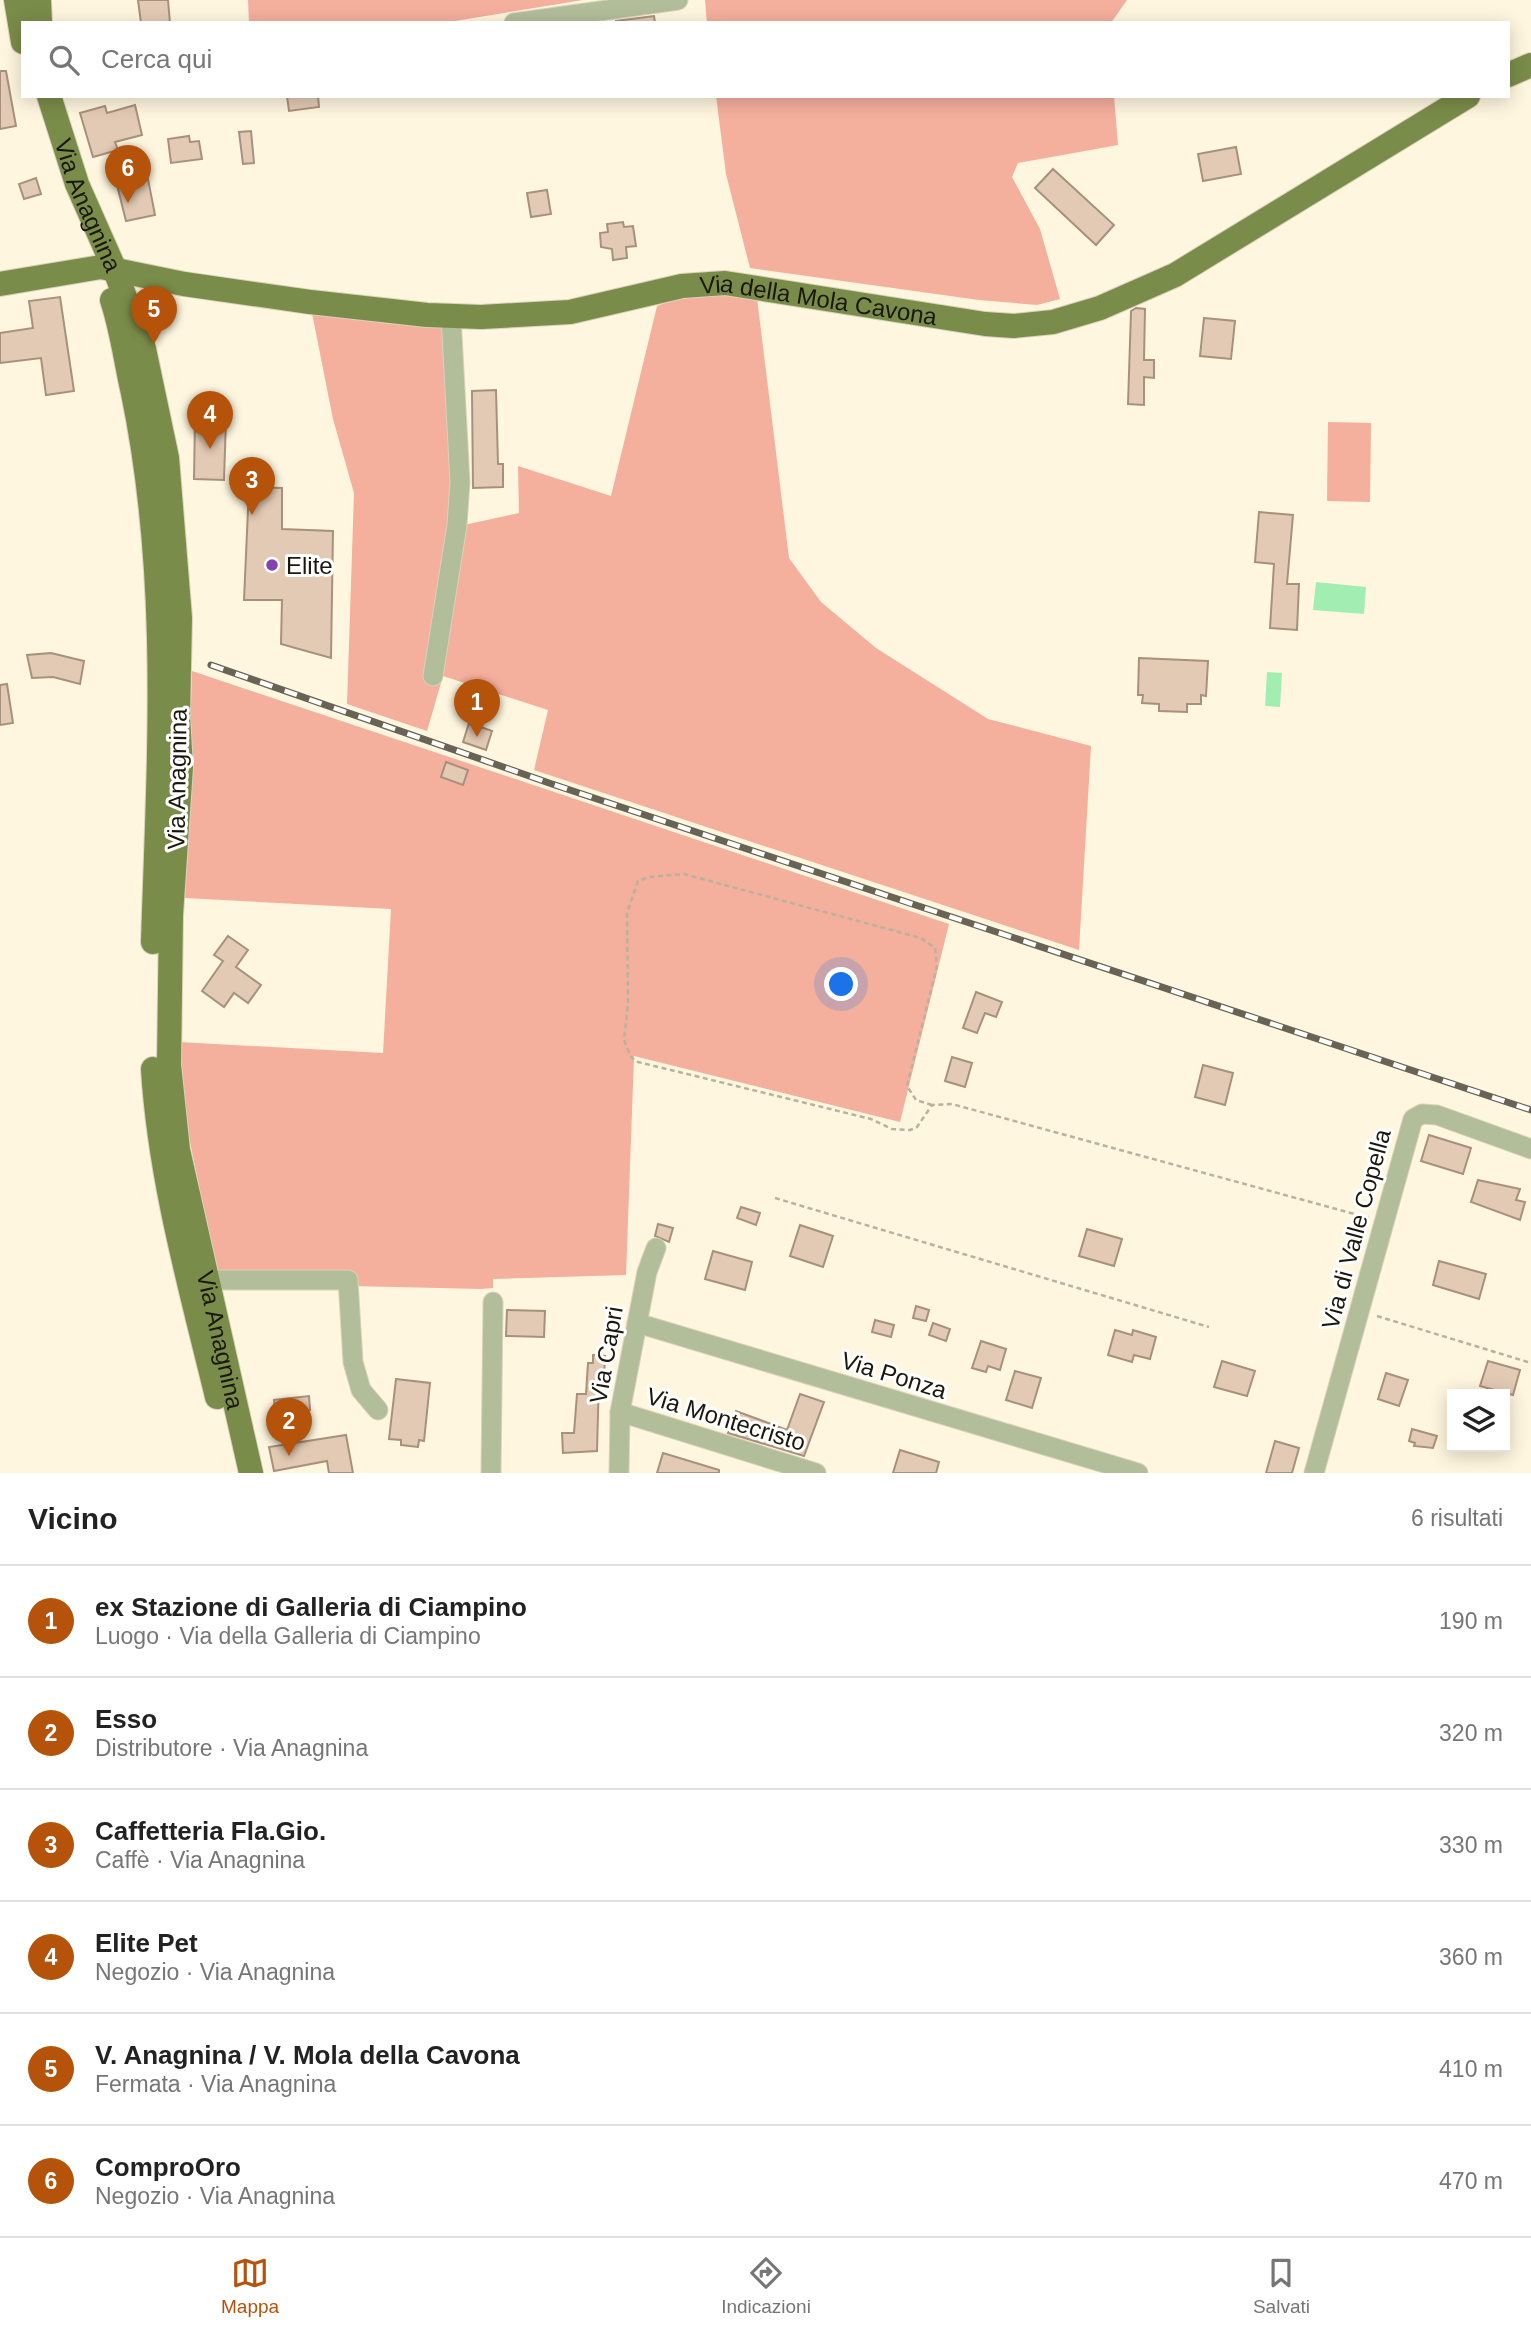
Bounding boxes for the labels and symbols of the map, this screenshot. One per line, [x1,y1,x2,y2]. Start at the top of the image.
street label: Via Anagnina [50,135,128,276]
pin: 6 [105,145,151,203]
street label: Via della Mola Cavona [699,269,940,330]
pin: 5 [131,286,177,344]
pin: 4 [187,391,233,449]
pin: 3 [229,457,275,515]
place label: Elite [286,552,333,579]
marker: Elite [264,557,280,573]
pin: 1 [454,679,500,737]
street label: Via Anagnina [162,708,192,850]
your location [824,967,858,1001]
street label: Via di Valle Copella [1316,1125,1396,1332]
street label: Via Anagnina [192,1268,250,1412]
street label: Via Capri [584,1304,628,1406]
street label: Via Ponza [838,1346,951,1404]
street label: Via Montecristo [643,1382,809,1456]
pin: 2 [266,1398,312,1456]

